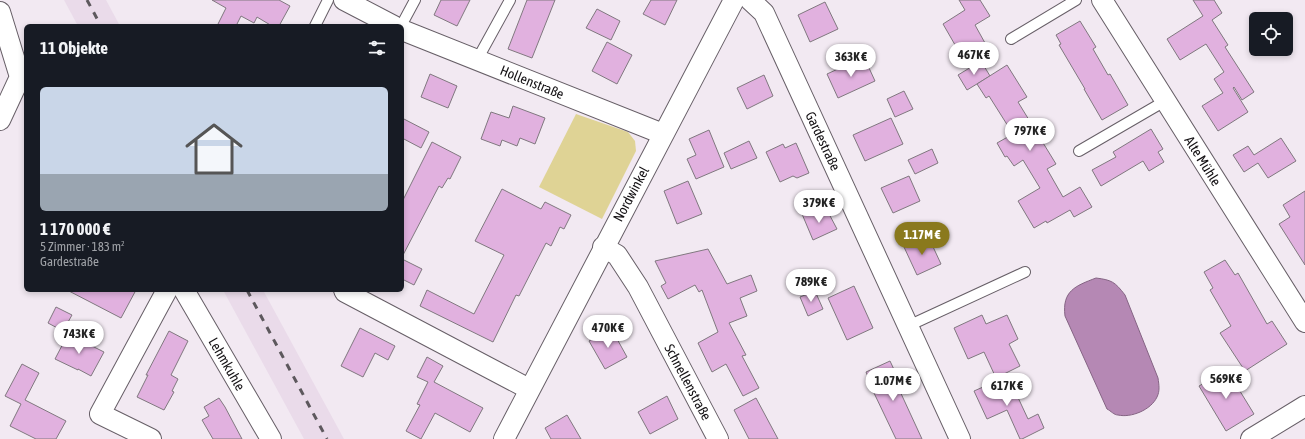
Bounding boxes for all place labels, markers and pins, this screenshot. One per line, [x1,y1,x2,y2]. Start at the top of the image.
pin: 467K € [941,42,1007,76]
pin: 363K € [818,44,884,78]
pin: 797K € [997,118,1063,152]
pin: 379K € [786,190,852,224]
pin: 1.17M € [885,222,959,256]
pin: 789K € [778,269,844,303]
pin: 470K € [575,315,641,349]
pin: 743K € [46,321,112,355]
pin: 569K € [1193,366,1259,400]
pin: 1.07M € [856,368,930,402]
pin: 617K € [974,373,1040,407]

